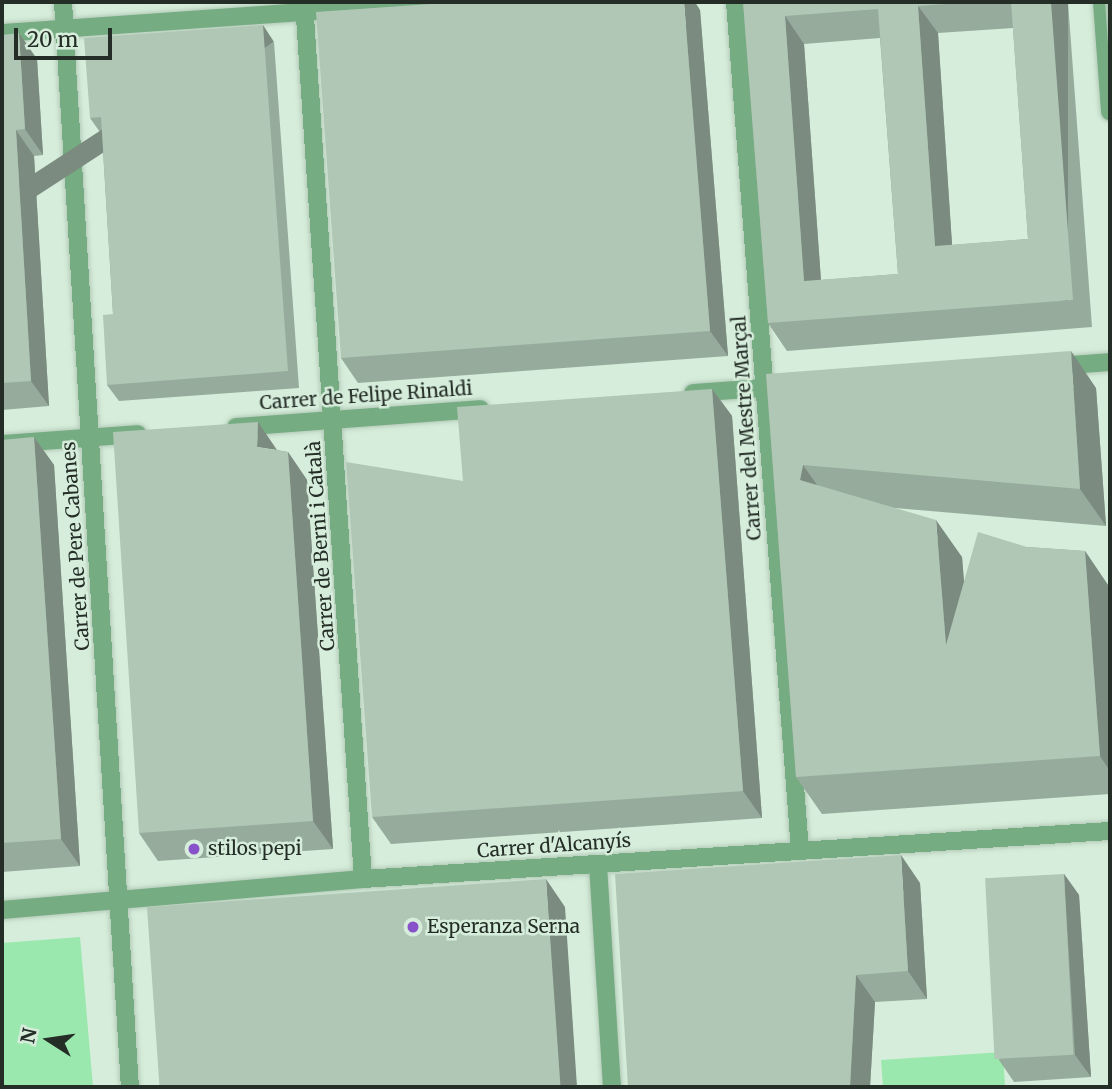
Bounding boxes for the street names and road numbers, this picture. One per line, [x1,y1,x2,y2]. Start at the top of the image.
street label: Carrer del Mestre Marçal [728,315,766,541]
street label: Carrer de Felipe Rinaldi [259,377,473,415]
street label: Carrer de Berni i Català [302,440,340,652]
street label: Carrer de Pere Cabanes [57,441,95,651]
street label: Carrer d'Alcanyís [476,829,632,863]

